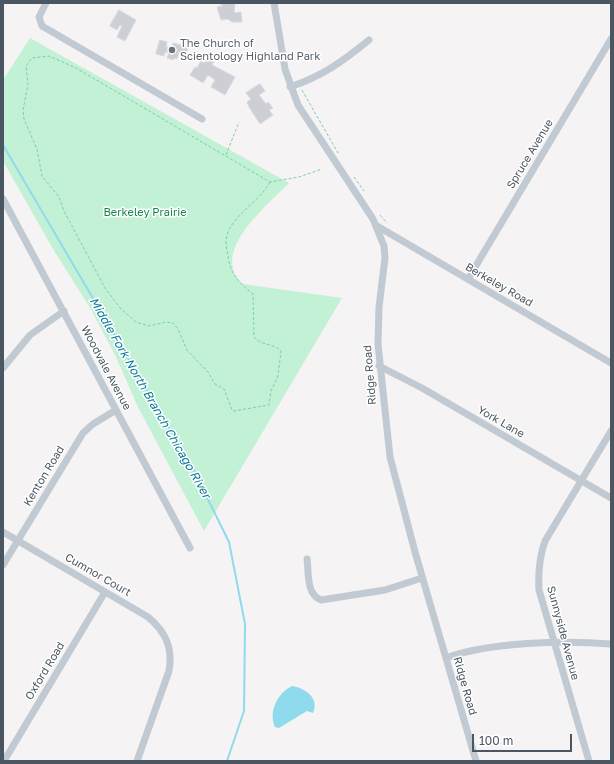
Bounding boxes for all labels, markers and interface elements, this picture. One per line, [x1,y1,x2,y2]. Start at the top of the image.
place label: The Church of Scientology Highland Park [180,37,320,63]
marker: The Church of Scientology Highland Park [167,45,177,55]
street label: Spruce Avenue [504,117,556,191]
park label: Berkeley Prairie [103,206,187,220]
street label: Berkeley Road [463,260,535,310]
water label: Middle Fork North Branch Chicago River [86,295,214,501]
street label: Woodvale Avenue [78,324,134,412]
street label: Ridge Road [361,345,379,405]
street label: York Lane [475,403,527,441]
street label: Kenton Road [21,444,67,508]
street label: Cumnor Court [63,551,133,599]
street label: Sunnyside Avenue [544,585,582,681]
street label: Oxford Road [23,640,67,702]
street label: Ridge Road [450,655,480,717]
scale bar [474,726,574,752]
text: 100 m [479,733,513,748]

